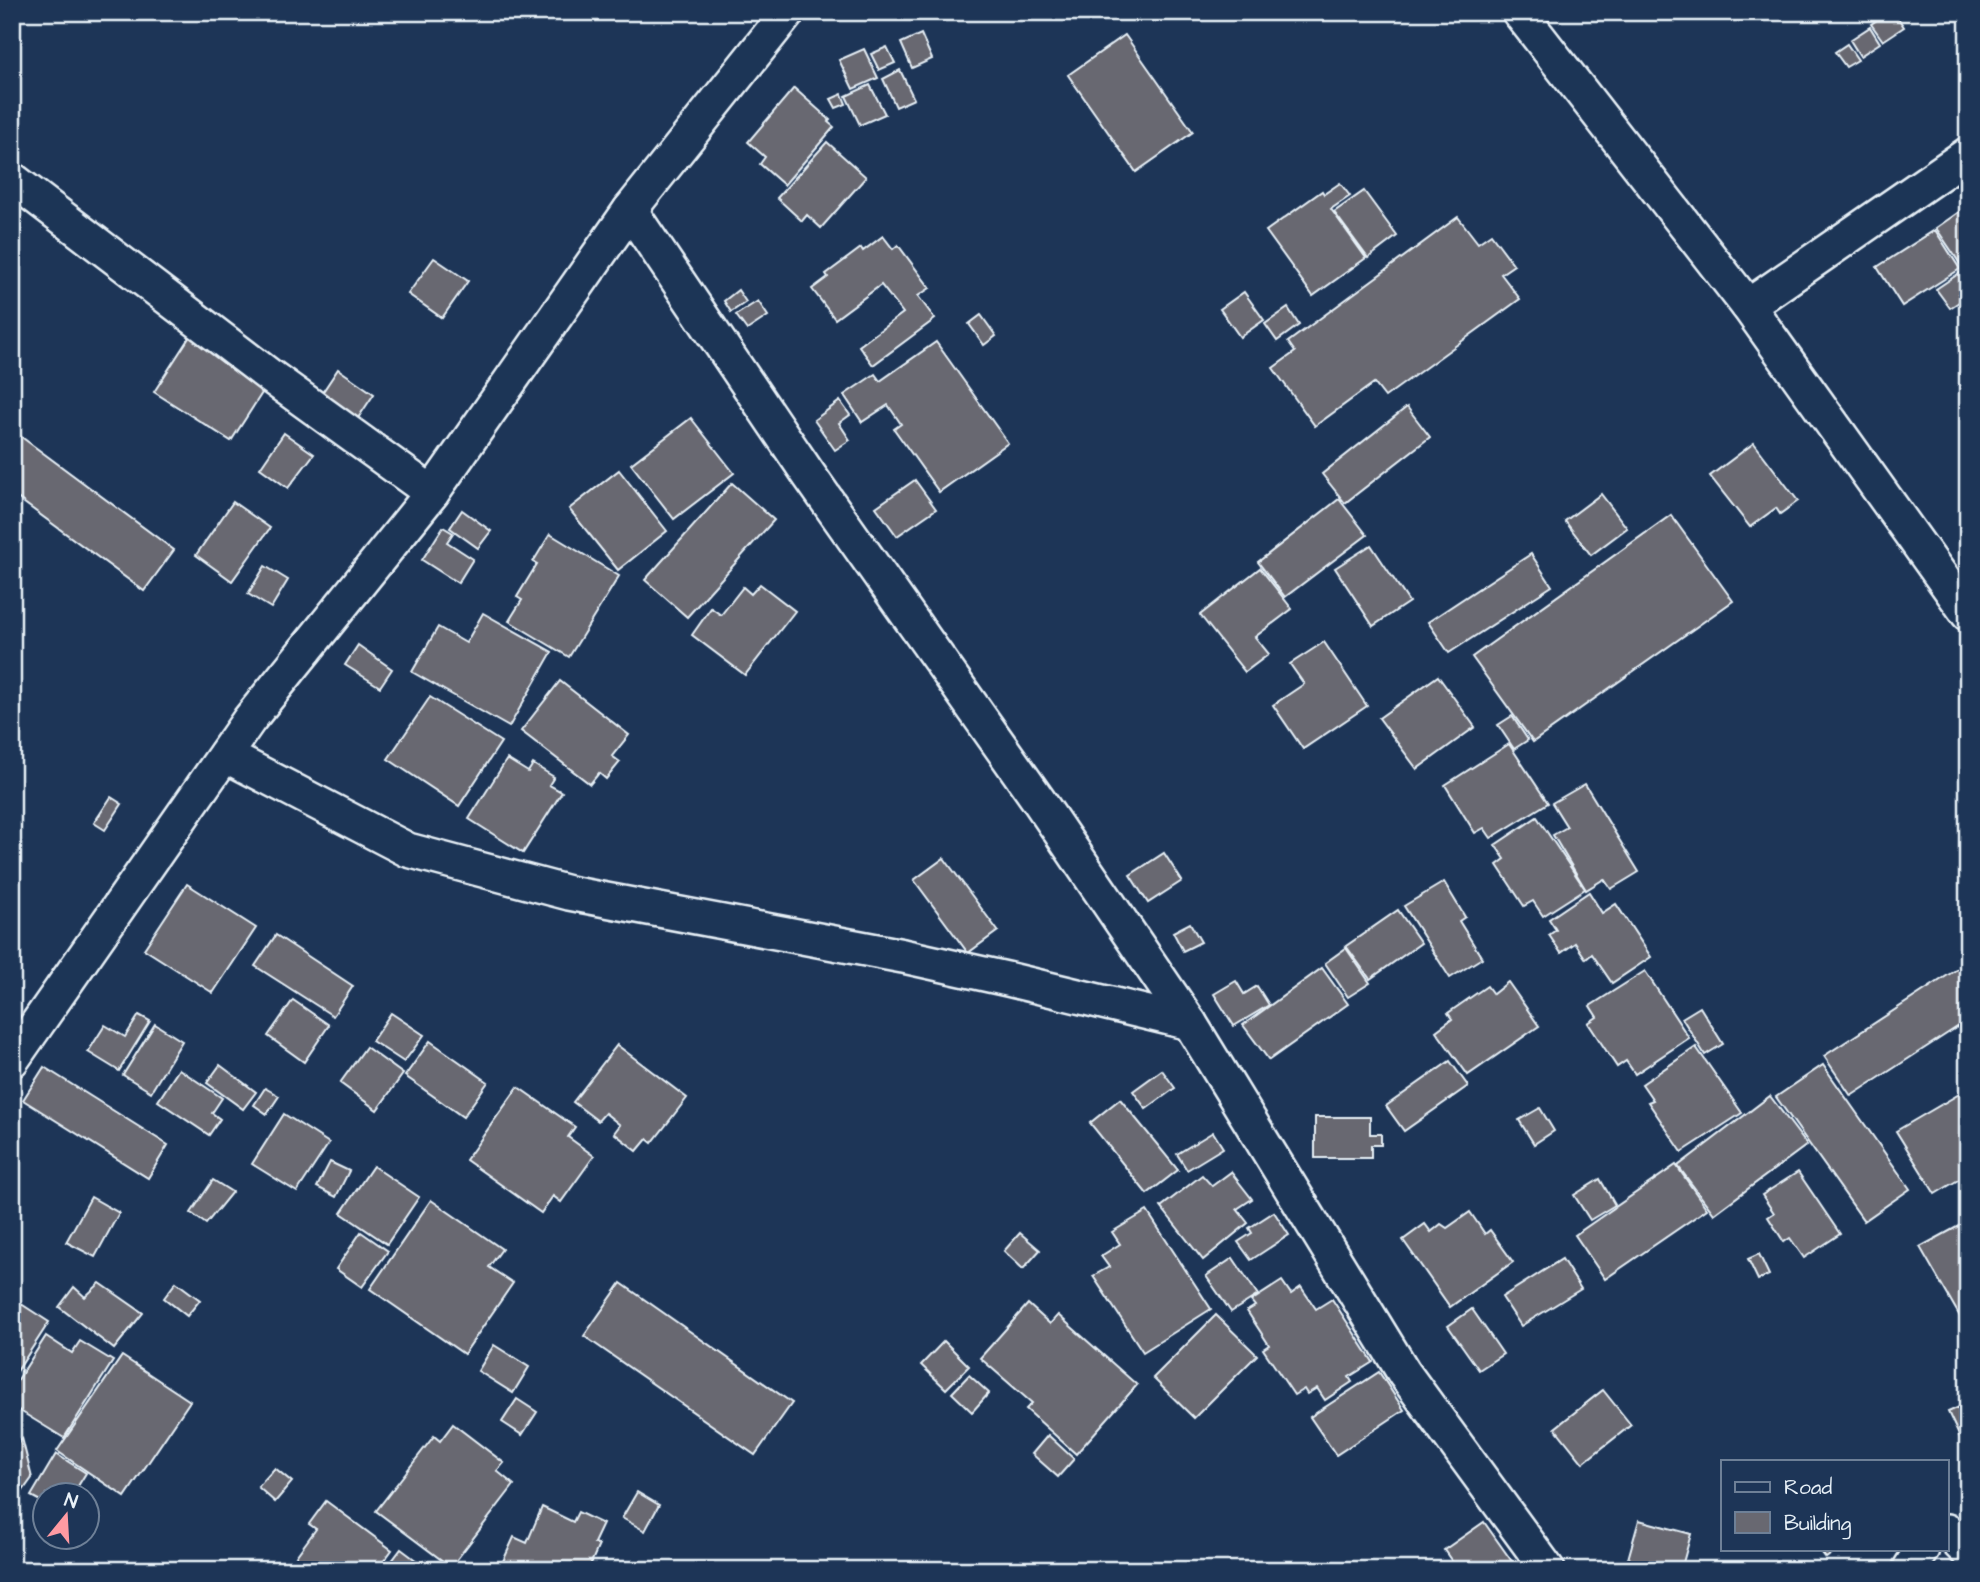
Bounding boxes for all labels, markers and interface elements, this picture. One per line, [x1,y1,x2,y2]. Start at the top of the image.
legend [1721,1460,1948,1550]
text: Road [1784,1473,1832,1502]
north arrow [32,1480,102,1550]
text: N [61,1487,81,1516]
text: Building [1784,1509,1852,1540]

